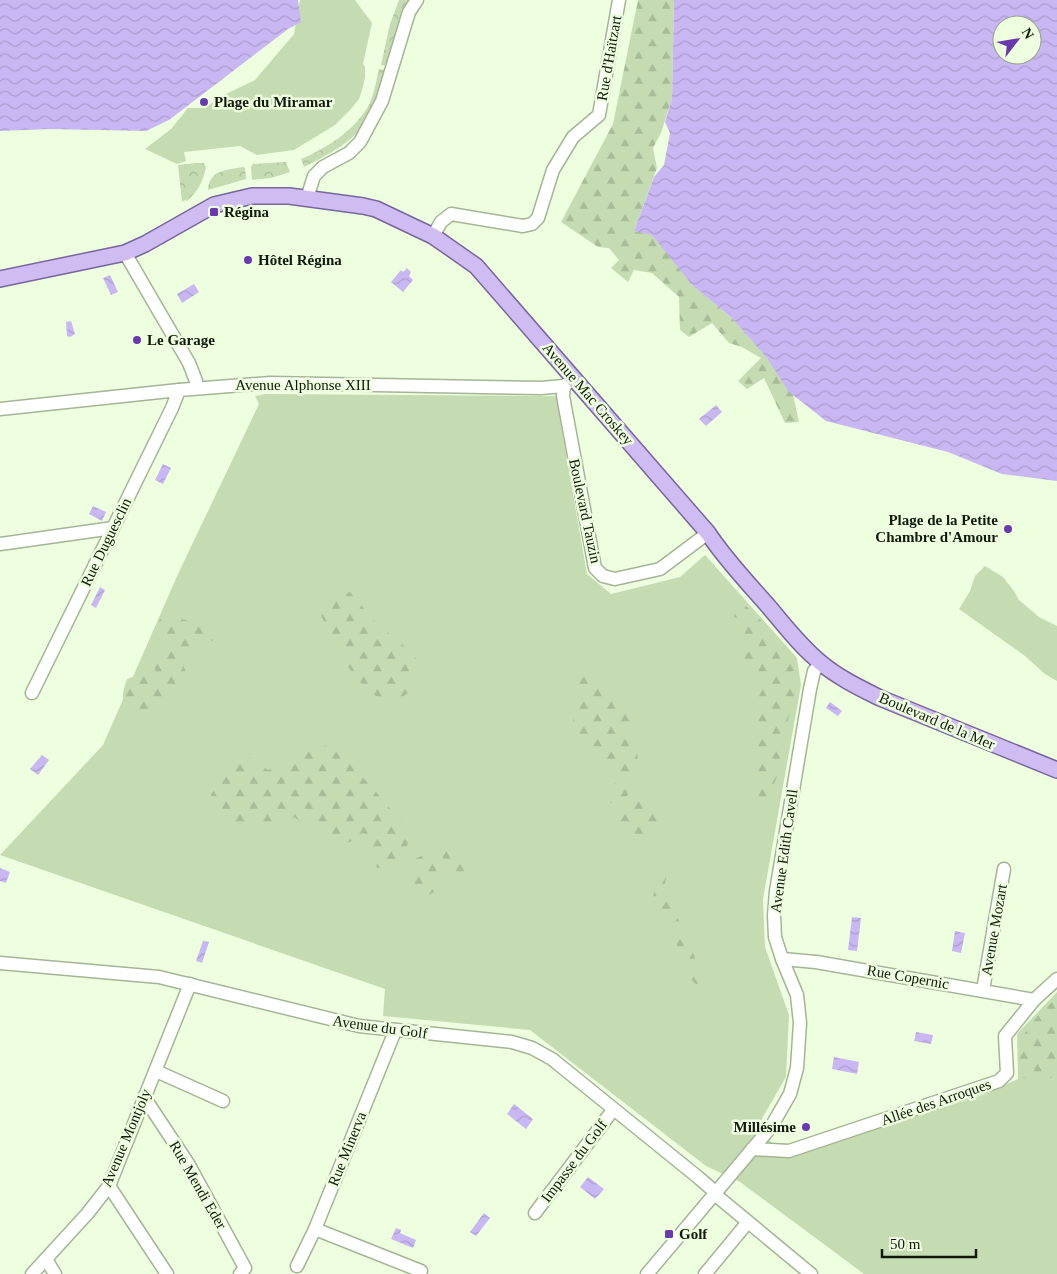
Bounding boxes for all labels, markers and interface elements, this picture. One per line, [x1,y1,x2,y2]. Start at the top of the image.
street label: Rue d'Haïtzart [594,13,625,102]
north arrow [992,15,1042,65]
text: N [1019,25,1037,42]
place label: Plage du Miramar [214,94,333,110]
marker: Plage du Miramar [198,96,210,108]
place label: Régina [224,204,270,220]
marker: Régina [208,206,220,218]
place label: Hôtel Régina [258,252,342,268]
marker: Hôtel Régina [242,254,254,266]
place label: Le Garage [147,332,215,348]
marker: Le Garage [131,334,143,346]
street label: Avenue Mac Croskey [539,340,637,449]
street label: Avenue Alphonse XIII [235,377,371,393]
street label: Boulevard Tauzin [566,457,604,565]
street label: Rue Duguesclin [78,495,135,589]
place label: Plage de la Petite Chambre d'Amour [875,512,998,545]
marker: Plage de la Petite Chambre d'Amour [1002,523,1014,535]
street label: Boulevard de la Mer [877,689,997,753]
street label: Avenue Edith Cavell [767,788,801,914]
street label: Avenue Mozart [978,882,1010,977]
street label: Rue Copernic [866,962,951,992]
street label: Avenue du Golf [332,1012,428,1042]
street label: Allée des Arroques [879,1076,993,1128]
street label: Avenue Montjoly [98,1086,154,1190]
street label: Rue Minerva [325,1109,369,1188]
street label: Impasse du Golf [538,1117,610,1205]
place label: Millésime [734,1119,796,1135]
marker: Millésime [800,1121,812,1133]
street label: Rue Mendi Eder [166,1138,230,1232]
place label: Golf [679,1226,708,1242]
scale bar [882,1226,976,1258]
marker: Golf [663,1228,675,1240]
text: 50 m [890,1236,921,1252]

